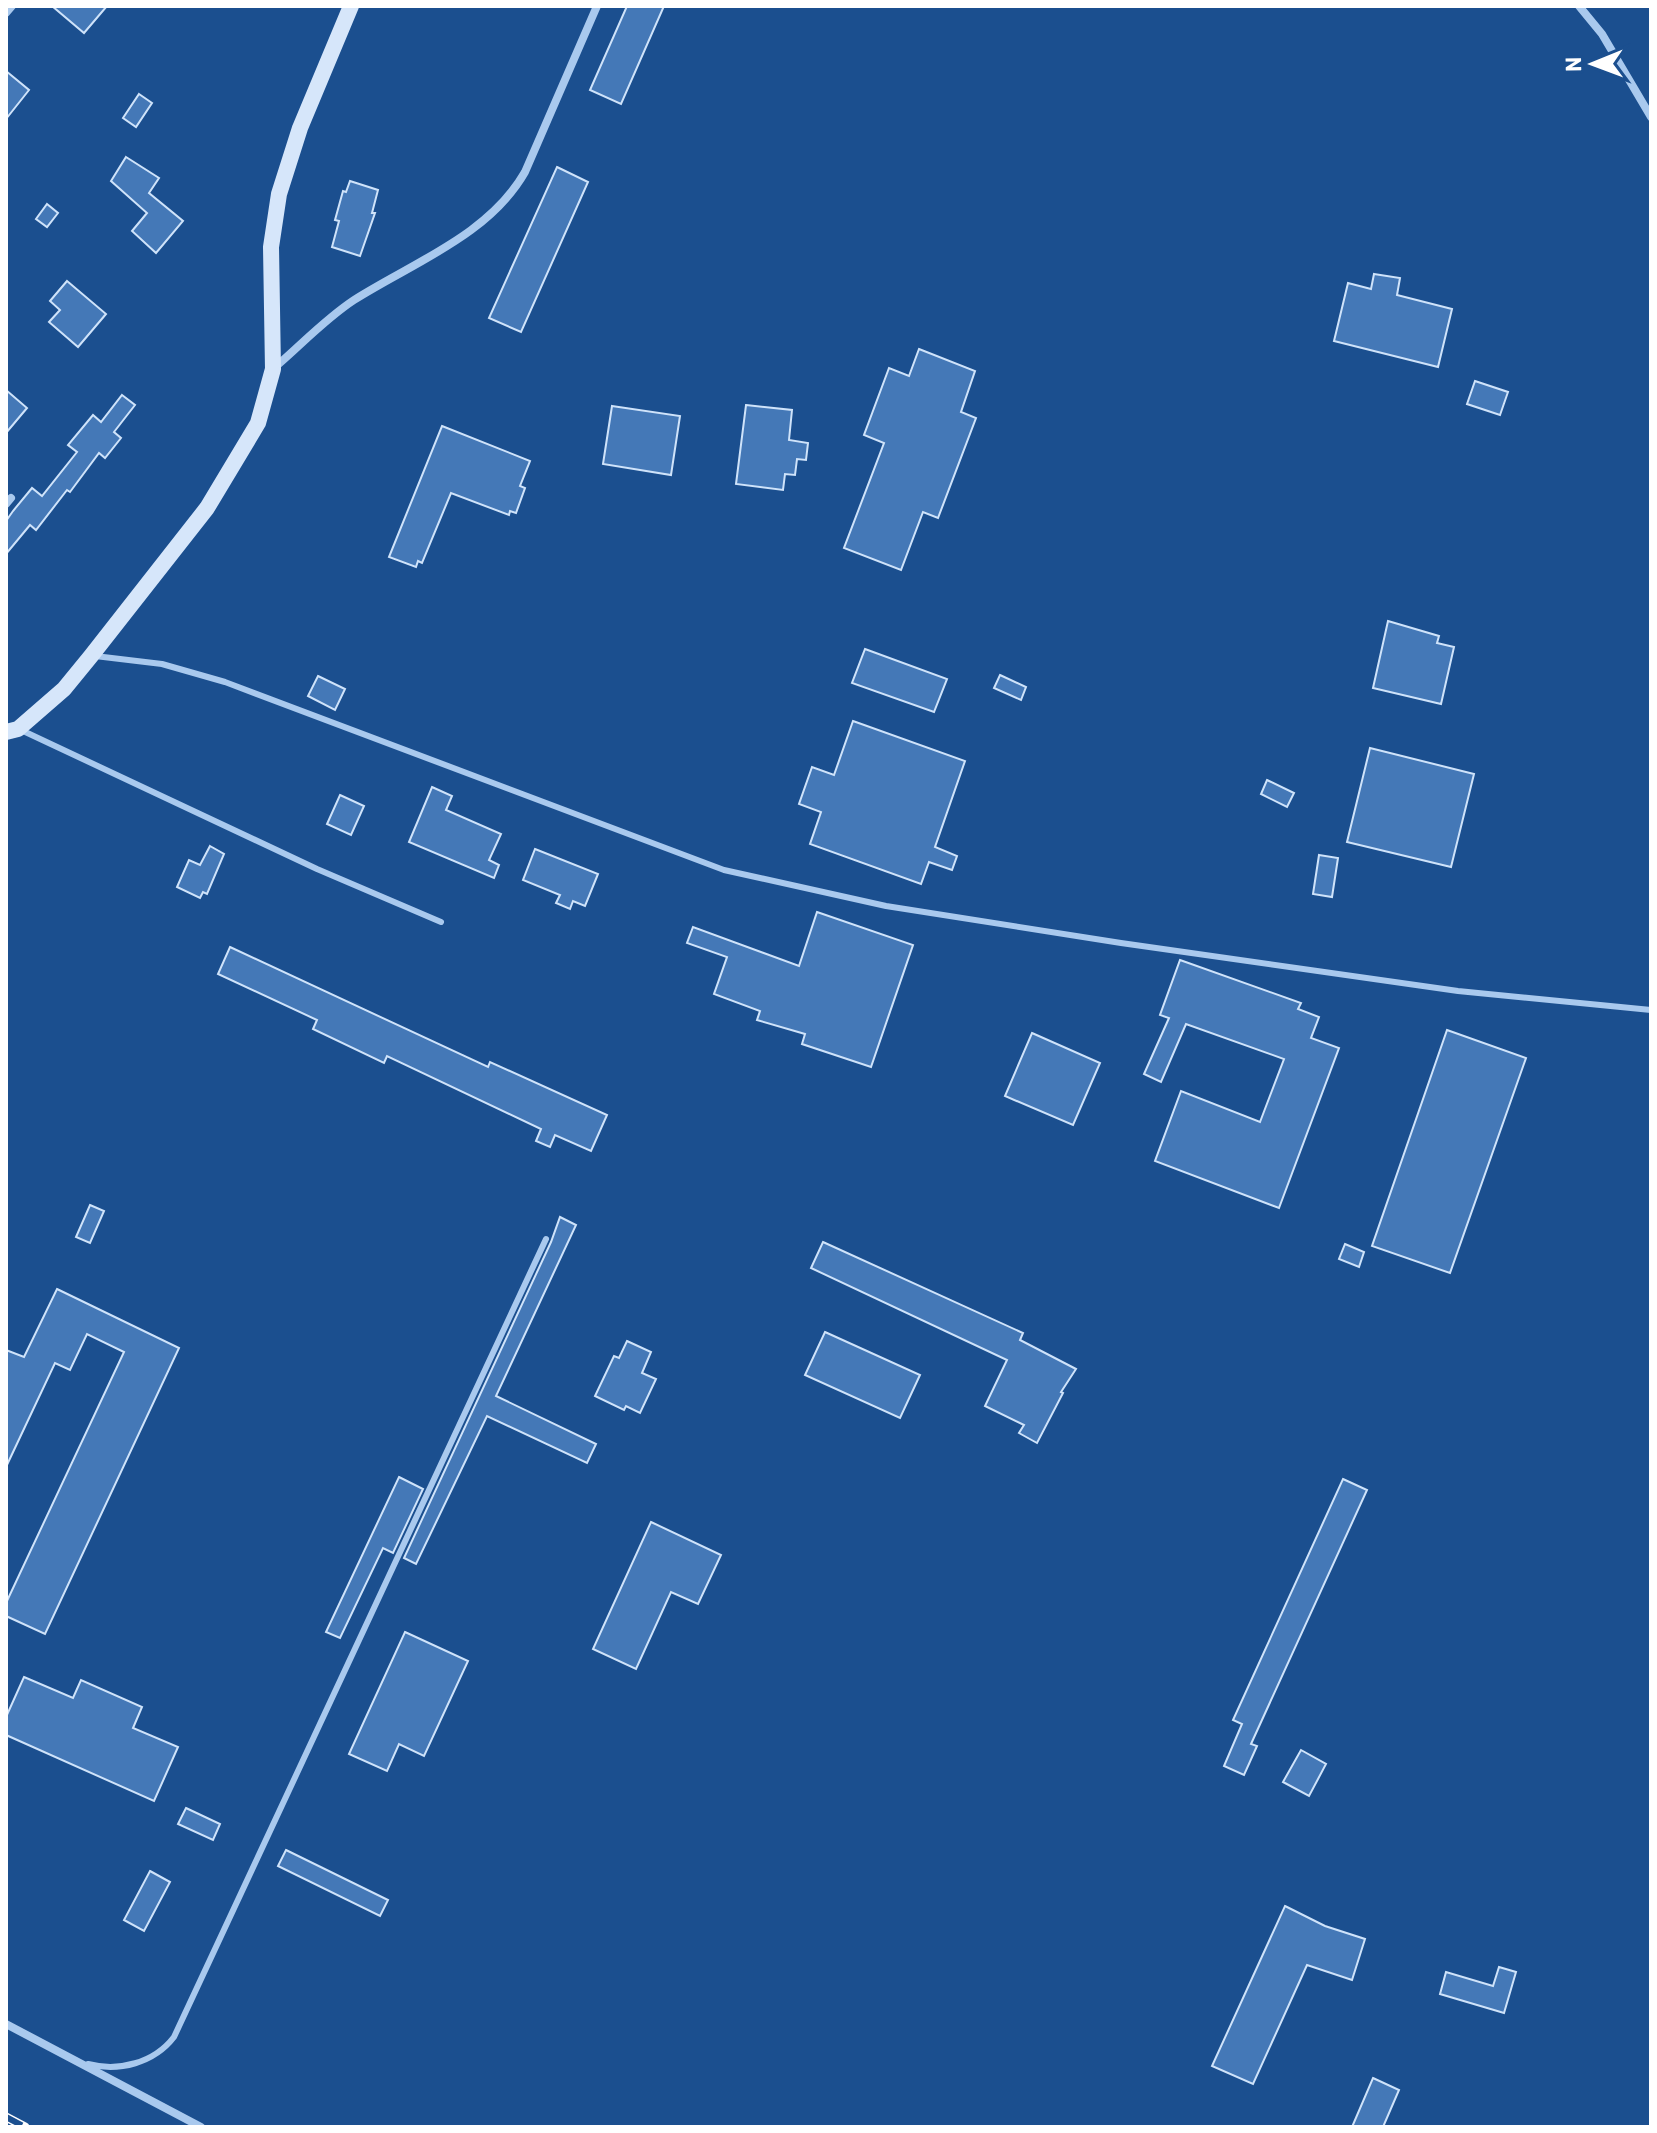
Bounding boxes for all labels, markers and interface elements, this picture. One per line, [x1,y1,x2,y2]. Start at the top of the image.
north arrow [1553,24,1633,104]
text: N [1559,57,1585,72]

